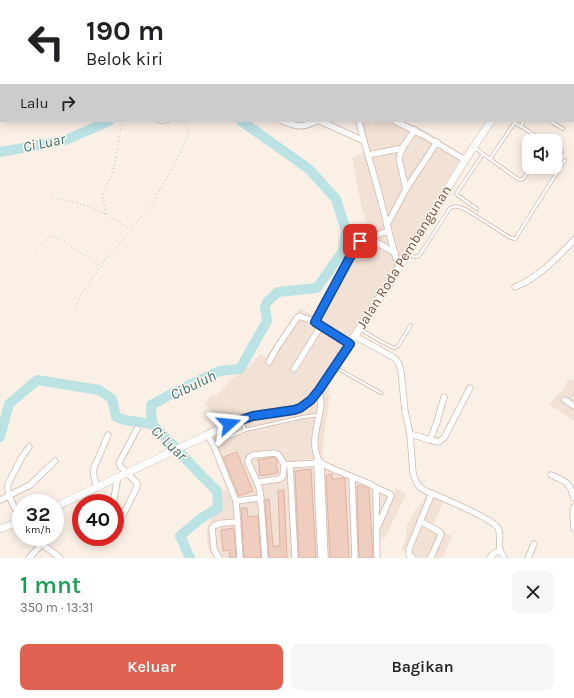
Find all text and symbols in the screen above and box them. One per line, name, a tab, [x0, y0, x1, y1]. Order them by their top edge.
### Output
text: 190 m	[86, 14, 164, 47]
icon: left	[20, 16, 72, 68]
text: Belok kiri	[86, 48, 163, 70]
icon: right	[57, 92, 79, 114]
text: Lalu	[20, 94, 49, 112]
water label: Ci Luar	[21, 130, 68, 156]
map controls	[522, 134, 562, 174]
button: sound	[522, 134, 562, 174]
street label: Jalan Roda Pembangunan	[353, 182, 455, 332]
pin	[343, 224, 377, 258]
icon: arrive	[349, 230, 371, 252]
water label: Cibuluh	[167, 366, 219, 404]
position arrow	[208, 403, 250, 445]
water label: Ci Luar	[147, 422, 191, 465]
speed limit sign: 40	[72, 494, 124, 546]
text: 32	[26, 503, 50, 526]
text: km/h	[25, 524, 51, 536]
text: 1 mnt	[20, 571, 81, 599]
button: close	[512, 571, 554, 613]
text: 350 m · 13:31	[20, 600, 93, 615]
button: Keluar	[20, 644, 283, 690]
button: Bagikan	[291, 644, 554, 690]

